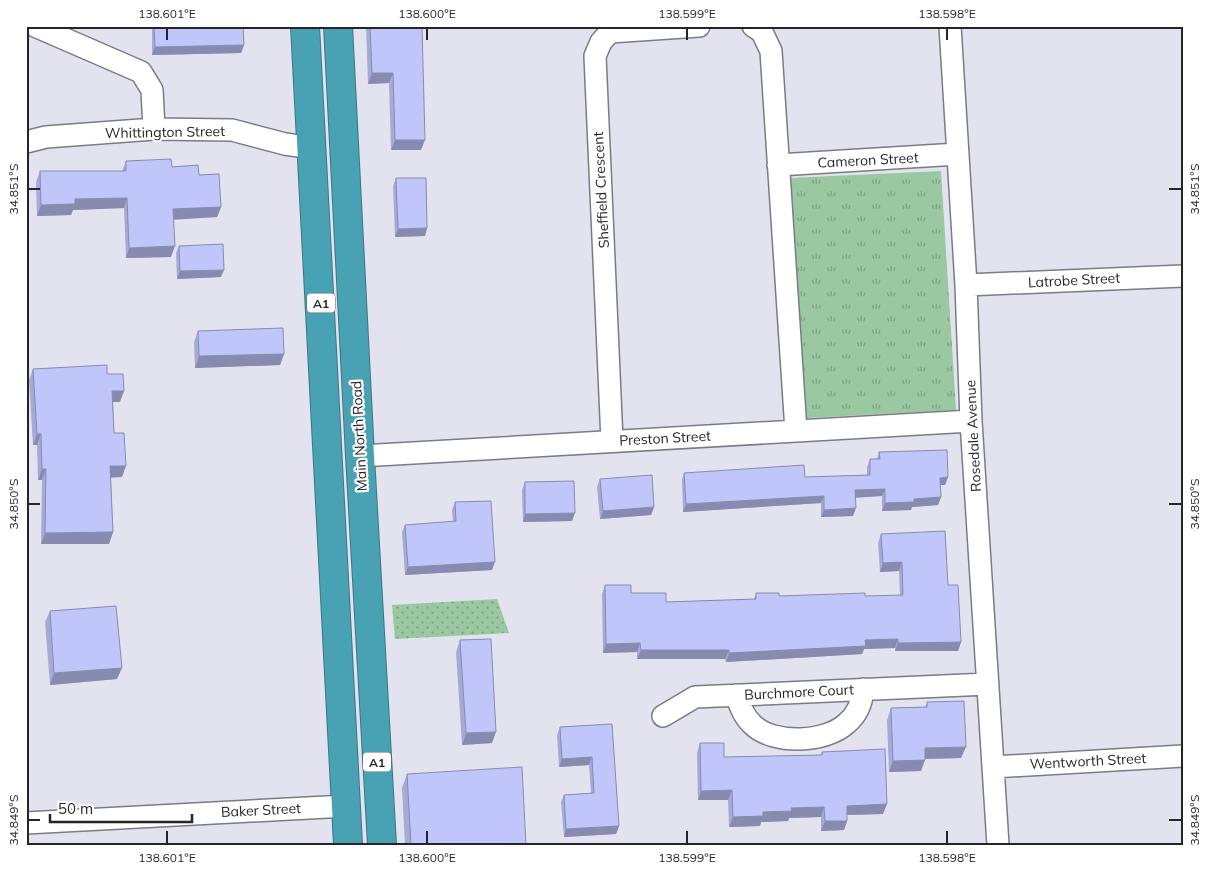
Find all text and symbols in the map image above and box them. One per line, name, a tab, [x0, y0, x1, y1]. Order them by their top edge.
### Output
text: 138.601°E	[138, 6, 196, 21]
text: 138.600°E	[398, 6, 456, 21]
text: 138.599°E	[658, 6, 716, 21]
text: 138.598°E	[918, 6, 976, 21]
street label: Whittington Street	[105, 122, 225, 142]
street label: Sheffield Crescent	[589, 131, 613, 249]
street label: Cameron Street	[817, 148, 919, 172]
text: 34.851°S	[6, 164, 21, 214]
text: 34.851°S	[1187, 164, 1202, 214]
street label: Latrobe Street	[1027, 269, 1121, 291]
road number: A1	[307, 294, 335, 312]
street label: Rosedale Avenue	[961, 379, 985, 493]
street label: Main North Road	[347, 380, 371, 492]
street label: Preston Street	[619, 427, 711, 449]
text: 34.850°S	[6, 479, 21, 529]
text: 34.850°S	[1187, 479, 1202, 529]
street label: Burchmore Court	[744, 680, 854, 704]
street label: Wentworth Street	[1029, 749, 1147, 773]
road number: A1	[363, 752, 391, 772]
scale bar	[50, 791, 192, 823]
text: 34.849°S	[6, 795, 21, 845]
text: 34.849°S	[1187, 795, 1202, 845]
text: 50 m	[58, 799, 93, 818]
street label: Baker Street	[221, 799, 302, 821]
text: 138.601°E	[138, 850, 196, 865]
text: 138.600°E	[398, 850, 456, 865]
text: 138.599°E	[658, 850, 716, 865]
text: 138.598°E	[918, 850, 976, 865]

